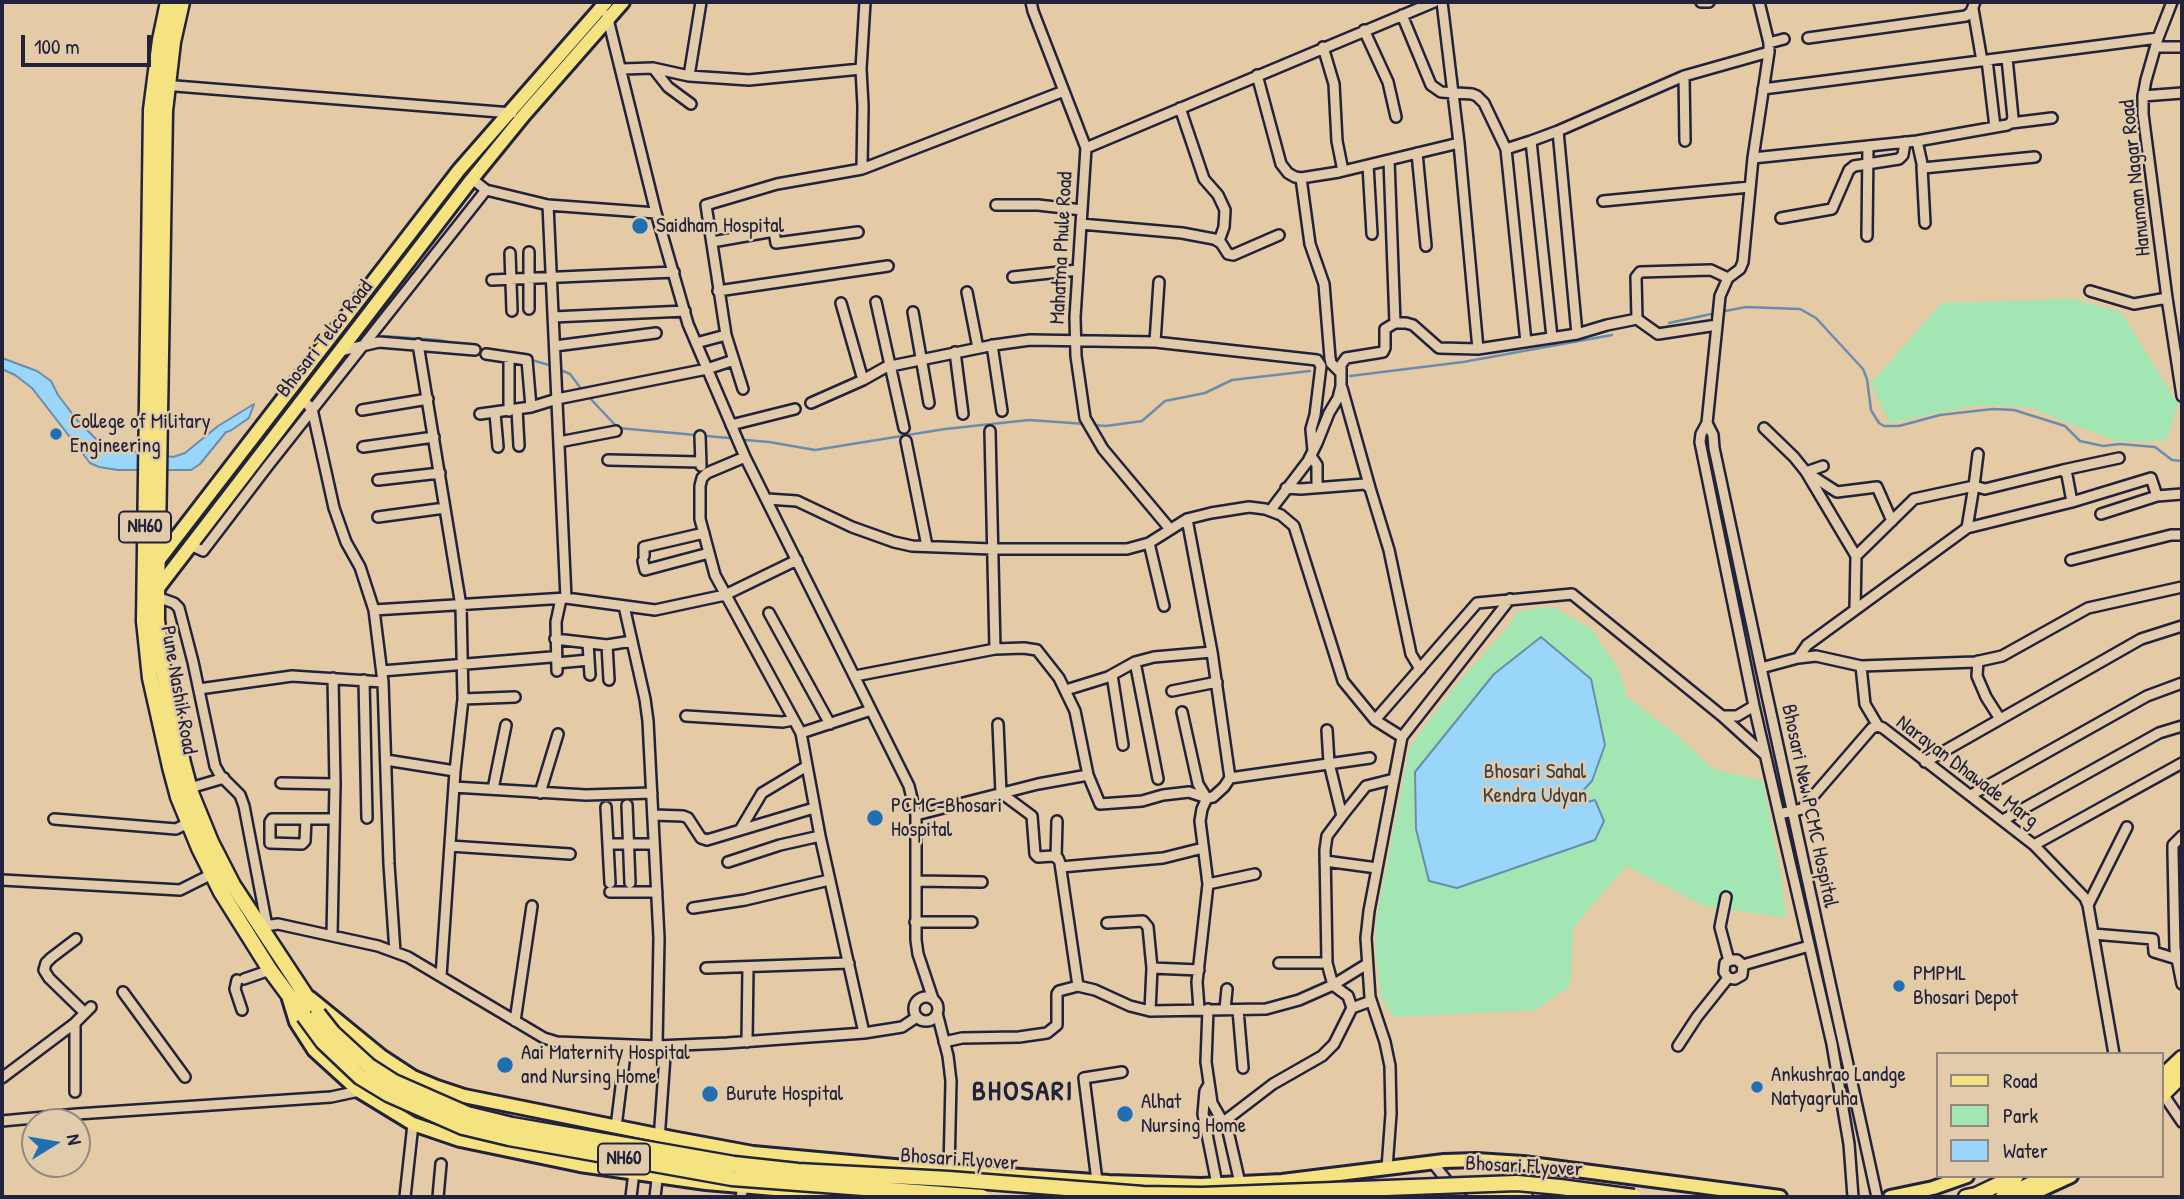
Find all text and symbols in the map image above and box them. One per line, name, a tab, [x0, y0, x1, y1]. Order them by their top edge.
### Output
scale bar	[24, 21, 154, 65]
text: 100 m	[34, 32, 80, 61]
street label: Hanuman Nagar Road	[2115, 99, 2157, 257]
street label: Mahatma Phule Road	[1045, 171, 1079, 325]
place label: Saidham Hospital	[656, 213, 784, 239]
marker: Saidham Hospital	[630, 216, 650, 236]
street label: Bhosari Telco Road	[272, 275, 378, 403]
place label: College of Military Engineering	[70, 409, 211, 459]
marker: College of Military Engineering	[48, 426, 64, 442]
road number: NH60	[119, 512, 171, 542]
street label: Pune Nashik Road	[154, 624, 202, 756]
street label: Bhosari New PCMC Hospital	[1775, 702, 1843, 910]
street label: Narayan Dhawade Marg	[1891, 710, 2043, 834]
park label: Bhosari Sahal Kendra Udyan	[1483, 759, 1587, 809]
place label: PCMC-Bhosari Hospital	[891, 793, 1002, 843]
marker: PCMC-Bhosari Hospital	[865, 808, 885, 828]
place label: PMPML Bhosari Depot	[1913, 961, 2018, 1011]
marker: PMPML Bhosari Depot	[1891, 978, 1907, 994]
place label: Aai Maternity Hospital and Nursing Home	[521, 1040, 690, 1090]
legend	[1936, 1052, 2163, 1178]
marker: Aai Maternity Hospital and Nursing Home	[495, 1055, 515, 1075]
place label: Ankushrao Landge Natyagruha	[1771, 1062, 1906, 1112]
text: Road	[2003, 1066, 2037, 1095]
district label: BHOSARI	[973, 1076, 1073, 1110]
marker: Ankushrao Landge Natyagruha	[1749, 1079, 1765, 1095]
place label: Burute Hospital	[726, 1081, 843, 1107]
marker: Burute Hospital	[700, 1084, 720, 1104]
place label: Alhat Nursing Home	[1141, 1089, 1246, 1139]
text: Park	[2003, 1101, 2038, 1130]
marker: Alhat Nursing Home	[1115, 1104, 1135, 1124]
north arrow	[21, 1108, 91, 1178]
text: N	[61, 1132, 88, 1147]
text: Water	[2003, 1136, 2048, 1165]
street label: Bhosari Flyover	[900, 1143, 1018, 1177]
road number: NH60	[598, 1144, 650, 1175]
street label: Bhosari Flyover	[1465, 1151, 1583, 1183]

